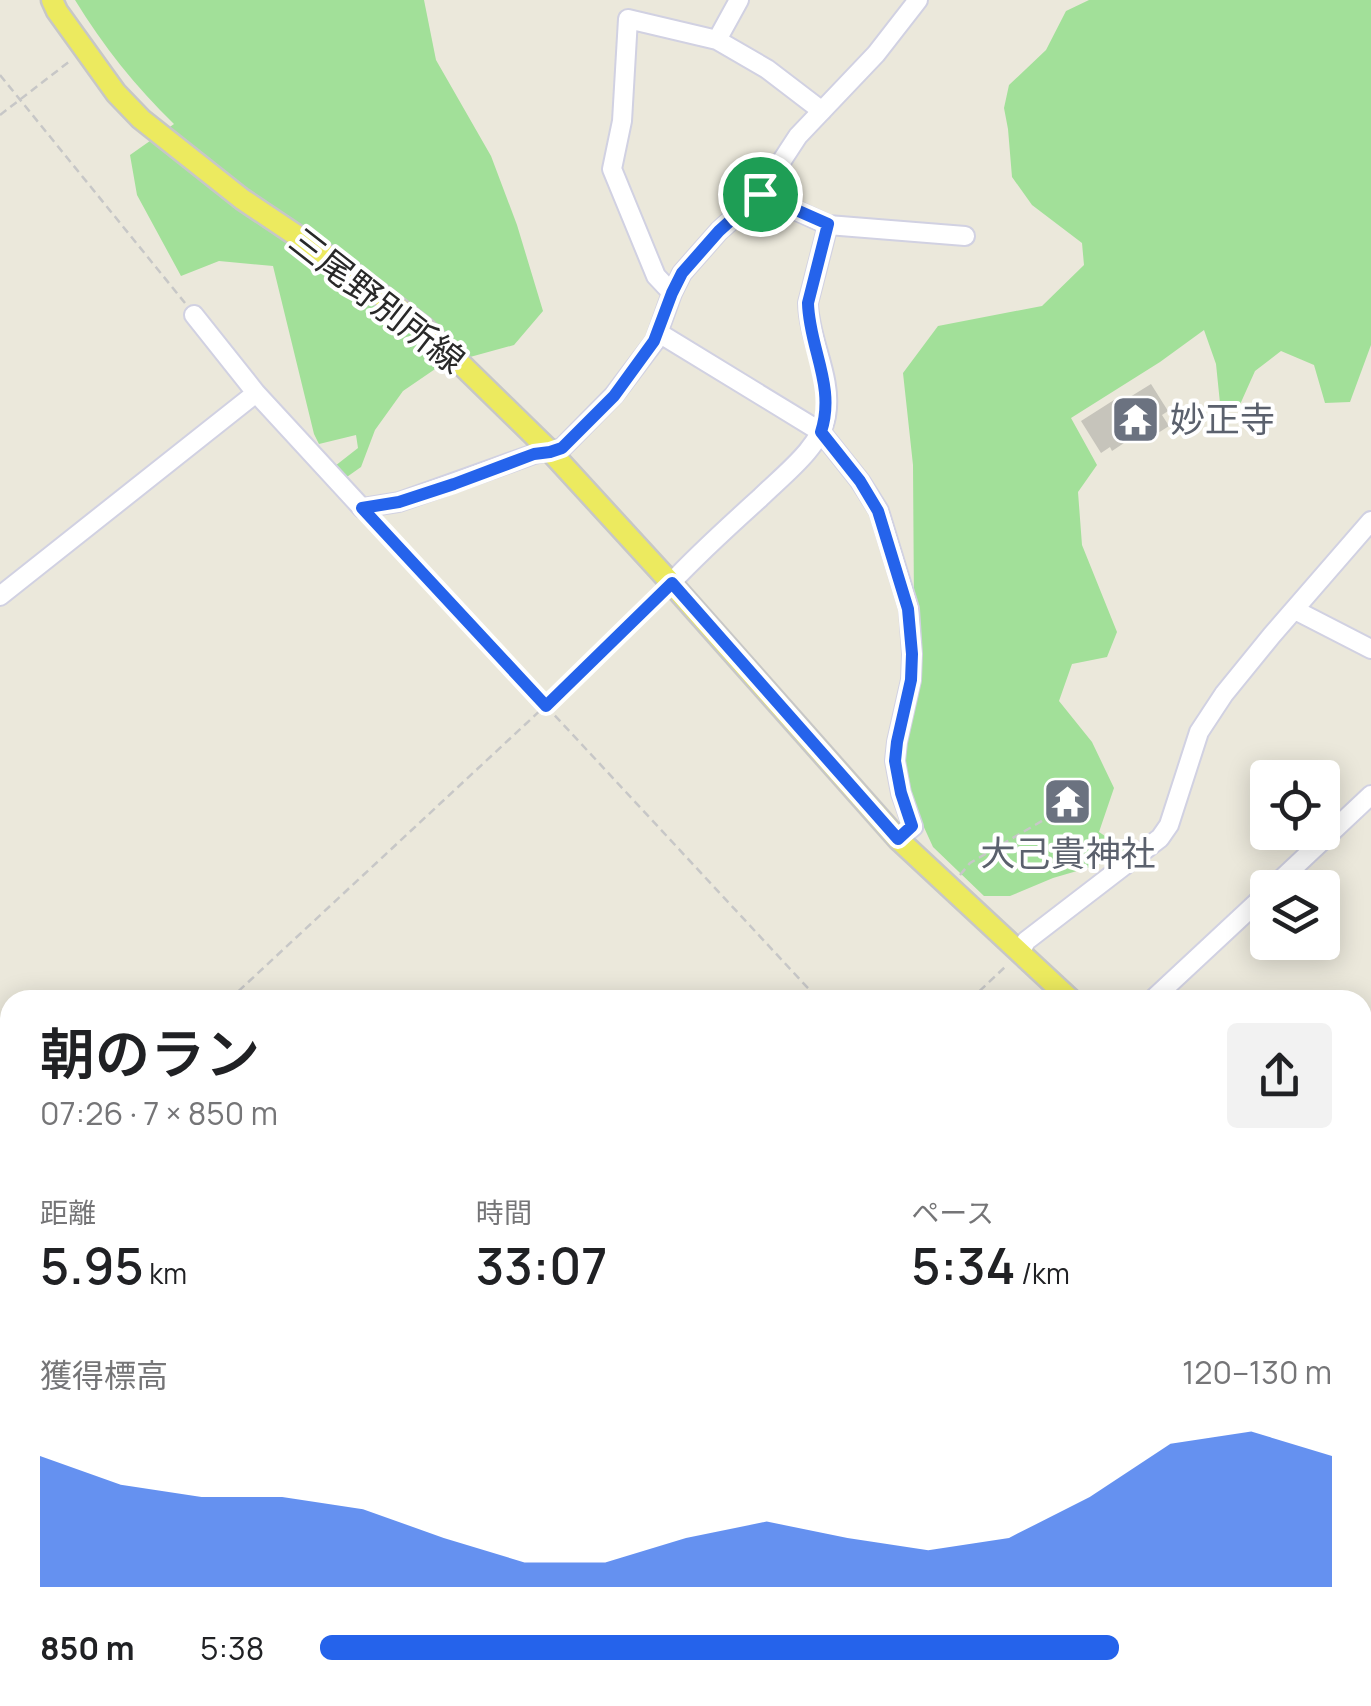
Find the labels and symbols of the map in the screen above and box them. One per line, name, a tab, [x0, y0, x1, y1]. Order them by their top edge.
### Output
pin	[718, 152, 803, 237]
street label: 三尾野別所線	[280, 217, 475, 384]
temple icon: 妙正寺	[1109, 394, 1161, 446]
place label: 妙正寺	[1170, 395, 1275, 443]
temple icon: 大己貴神社	[1042, 776, 1094, 828]
place label: 大己貴神社	[980, 829, 1156, 877]

